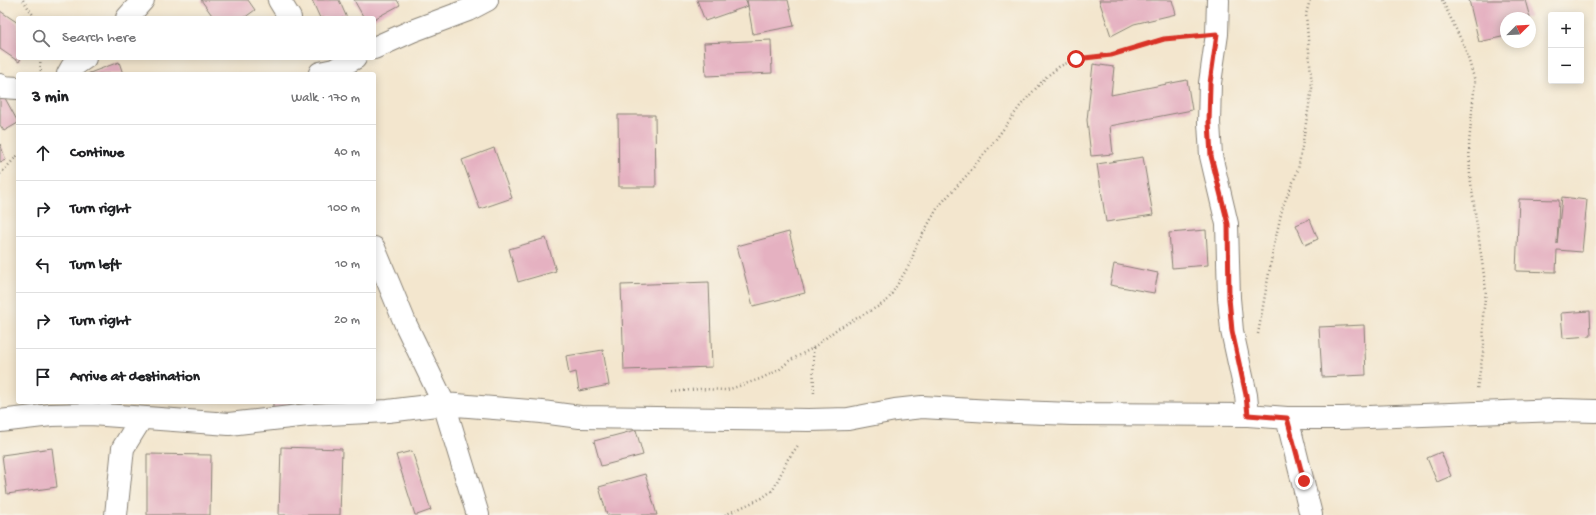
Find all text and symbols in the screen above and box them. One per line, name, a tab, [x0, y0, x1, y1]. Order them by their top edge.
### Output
north arrow	[1500, 12, 1536, 48]
map controls	[1548, 12, 1584, 84]
button: +	[1548, 12, 1584, 48]
search box	[16, 16, 376, 60]
icon: search	[30, 27, 52, 49]
text: Search here	[62, 29, 136, 47]
button: −	[1548, 48, 1584, 84]
route start	[1067, 50, 1085, 68]
text: 3 min	[32, 88, 69, 108]
text: Walk · 170 m	[291, 91, 360, 106]
icon: ahead	[32, 142, 54, 164]
text: Continue	[70, 144, 124, 162]
text: 40 m	[334, 145, 360, 160]
icon: right	[32, 198, 54, 220]
text: Turn right	[70, 200, 130, 218]
text: 100 m	[328, 201, 360, 216]
icon: left	[32, 254, 54, 276]
text: Turn left	[70, 256, 121, 274]
text: 10 m	[335, 257, 360, 272]
icon: right	[32, 310, 54, 332]
text: Turn right	[70, 312, 130, 330]
text: 20 m	[334, 313, 360, 328]
icon: arrive	[32, 366, 54, 388]
text: Arrive at destination	[70, 368, 200, 386]
route end	[1295, 472, 1313, 490]

